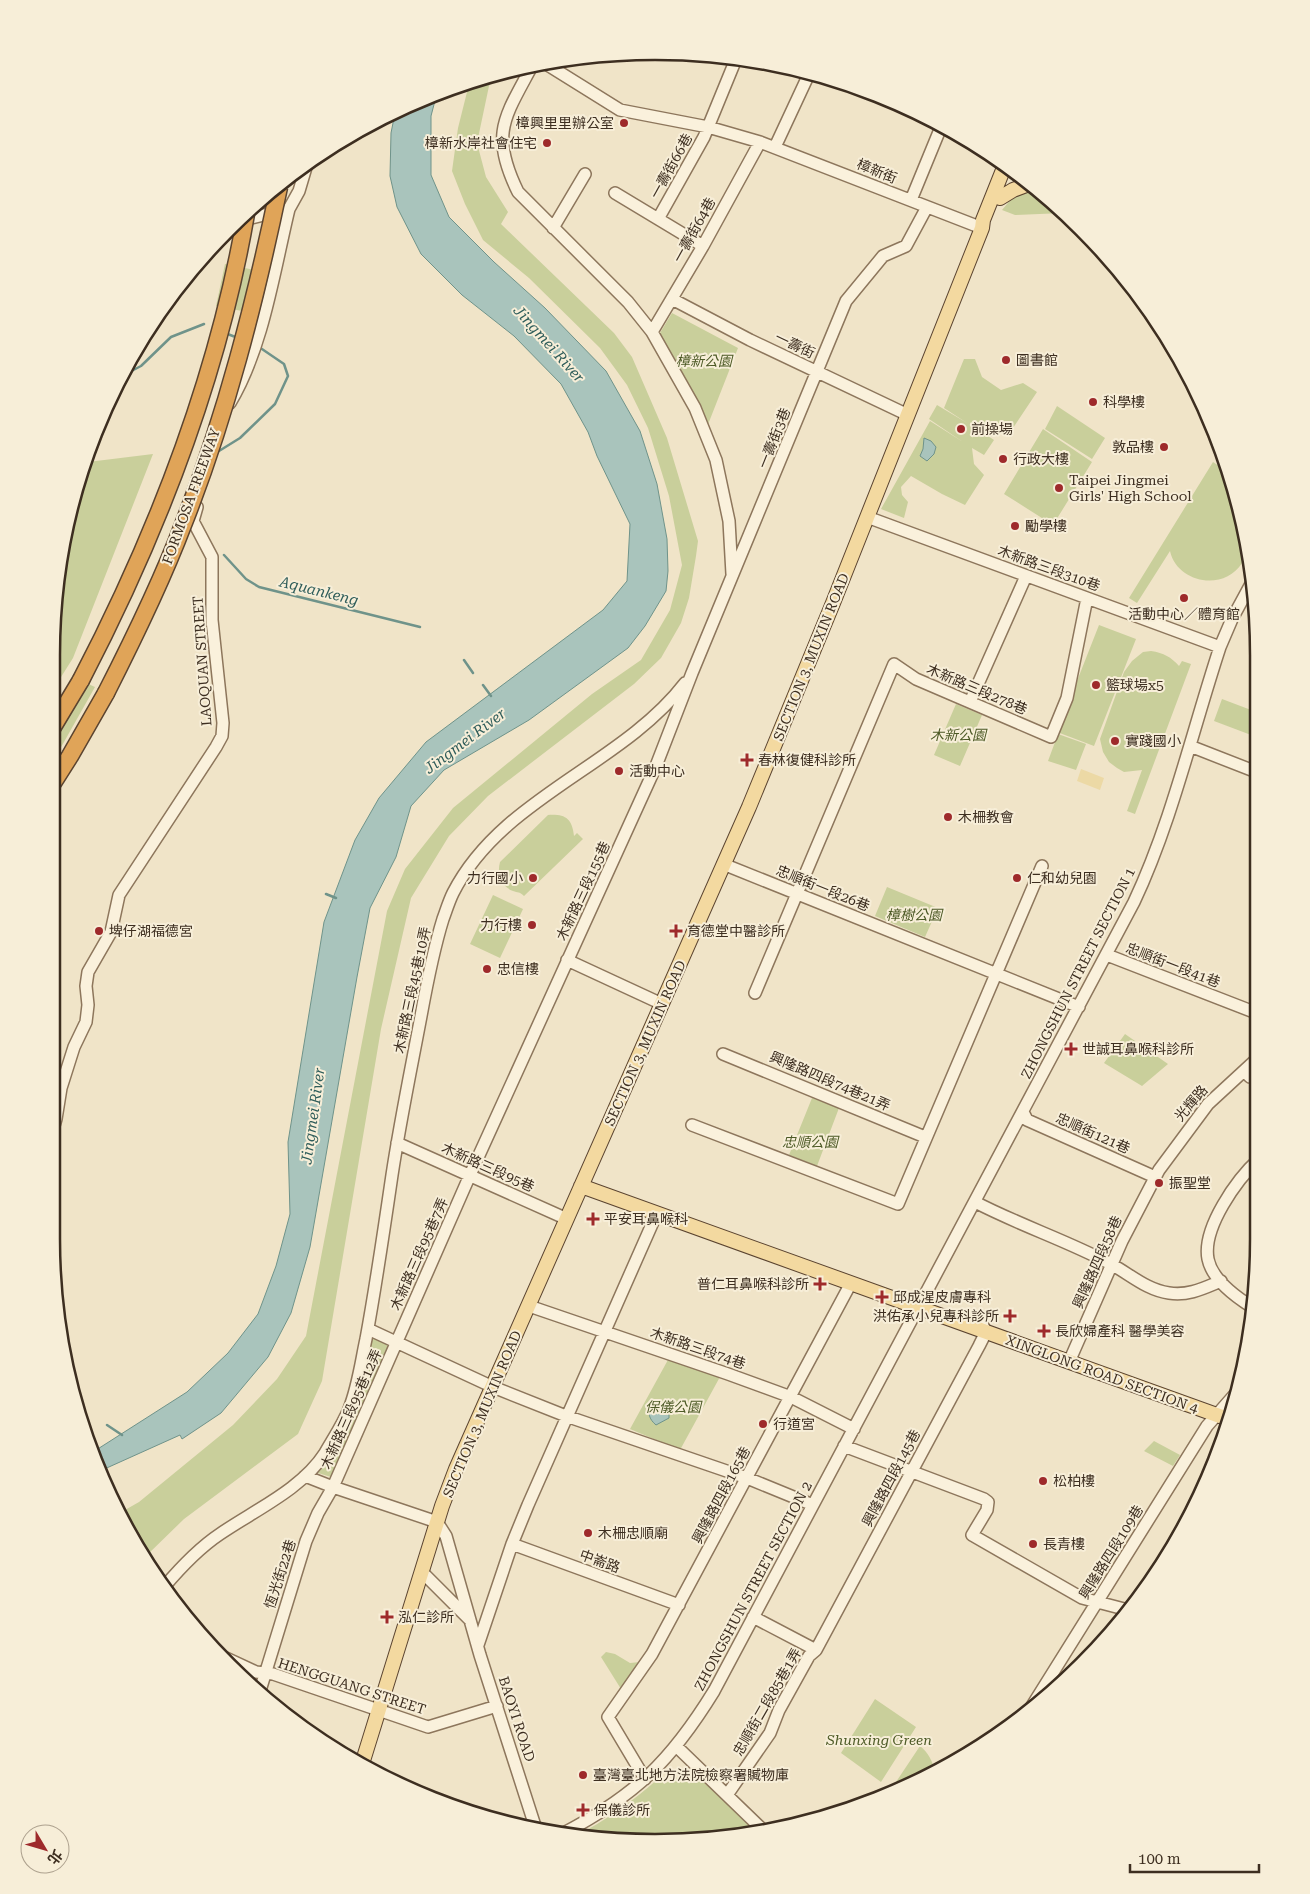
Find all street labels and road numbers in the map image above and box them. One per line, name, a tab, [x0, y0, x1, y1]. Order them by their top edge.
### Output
street label: 一壽街66巷	[647, 131, 695, 201]
street label: 樟新街	[855, 156, 899, 186]
street label: 一壽街64巷	[670, 195, 718, 265]
street label: 一壽街	[773, 329, 817, 361]
street label: 一壽街3巷	[755, 405, 793, 471]
street label: FORMOSA FREEWAY	[159, 425, 223, 566]
street label: 木新路三段310巷	[996, 542, 1102, 594]
street label: SECTION 3, MUXIN ROAD	[770, 571, 852, 743]
street label: LAOQUAN STREET	[189, 595, 215, 727]
street label: 木新路三段278巷	[924, 661, 1030, 717]
street label: 木新路三段155巷	[553, 839, 613, 943]
street label: 忠順街一段26巷	[774, 862, 872, 914]
street label: ZHONGSHUN STREET SECTION 1	[1018, 865, 1138, 1081]
street label: 木新路三段45巷10弄	[391, 925, 433, 1055]
street label: 忠順街一段41巷	[1124, 940, 1222, 990]
street label: SECTION 3, MUXIN ROAD	[601, 958, 689, 1128]
street label: 興隆路四段74巷21弄	[767, 1048, 893, 1114]
street label: 光輝路	[1171, 1082, 1211, 1124]
street label: 忠順街121巷	[1053, 1110, 1133, 1156]
street label: 木新路三段95巷	[439, 1139, 537, 1195]
street label: 木新路三段95巷7弄	[387, 1195, 451, 1313]
street label: 興隆路四段58巷	[1069, 1213, 1125, 1311]
street label: 木新路三段74巷	[648, 1324, 748, 1372]
street label: SECTION 3, MUXIN ROAD	[440, 1328, 524, 1500]
street label: XINGLONG ROAD SECTION 4	[1004, 1332, 1201, 1416]
street label: 木新路三段95巷12弄	[317, 1347, 385, 1471]
street label: 興隆路四段145巷	[859, 1427, 923, 1529]
street label: 興隆路四段165巷	[689, 1444, 753, 1546]
street label: ZHONGSHUN STREET SECTION 2	[691, 1479, 815, 1693]
street label: 興隆路四段109巷	[1076, 1502, 1146, 1602]
street label: 恆光街22巷	[261, 1537, 299, 1611]
street label: 中崙路	[578, 1546, 622, 1576]
street label: 忠順街二段85巷1弄	[730, 1645, 804, 1759]
street label: HENGGUANG STREET	[276, 1655, 428, 1717]
street label: BAOYI ROAD	[496, 1674, 538, 1764]

